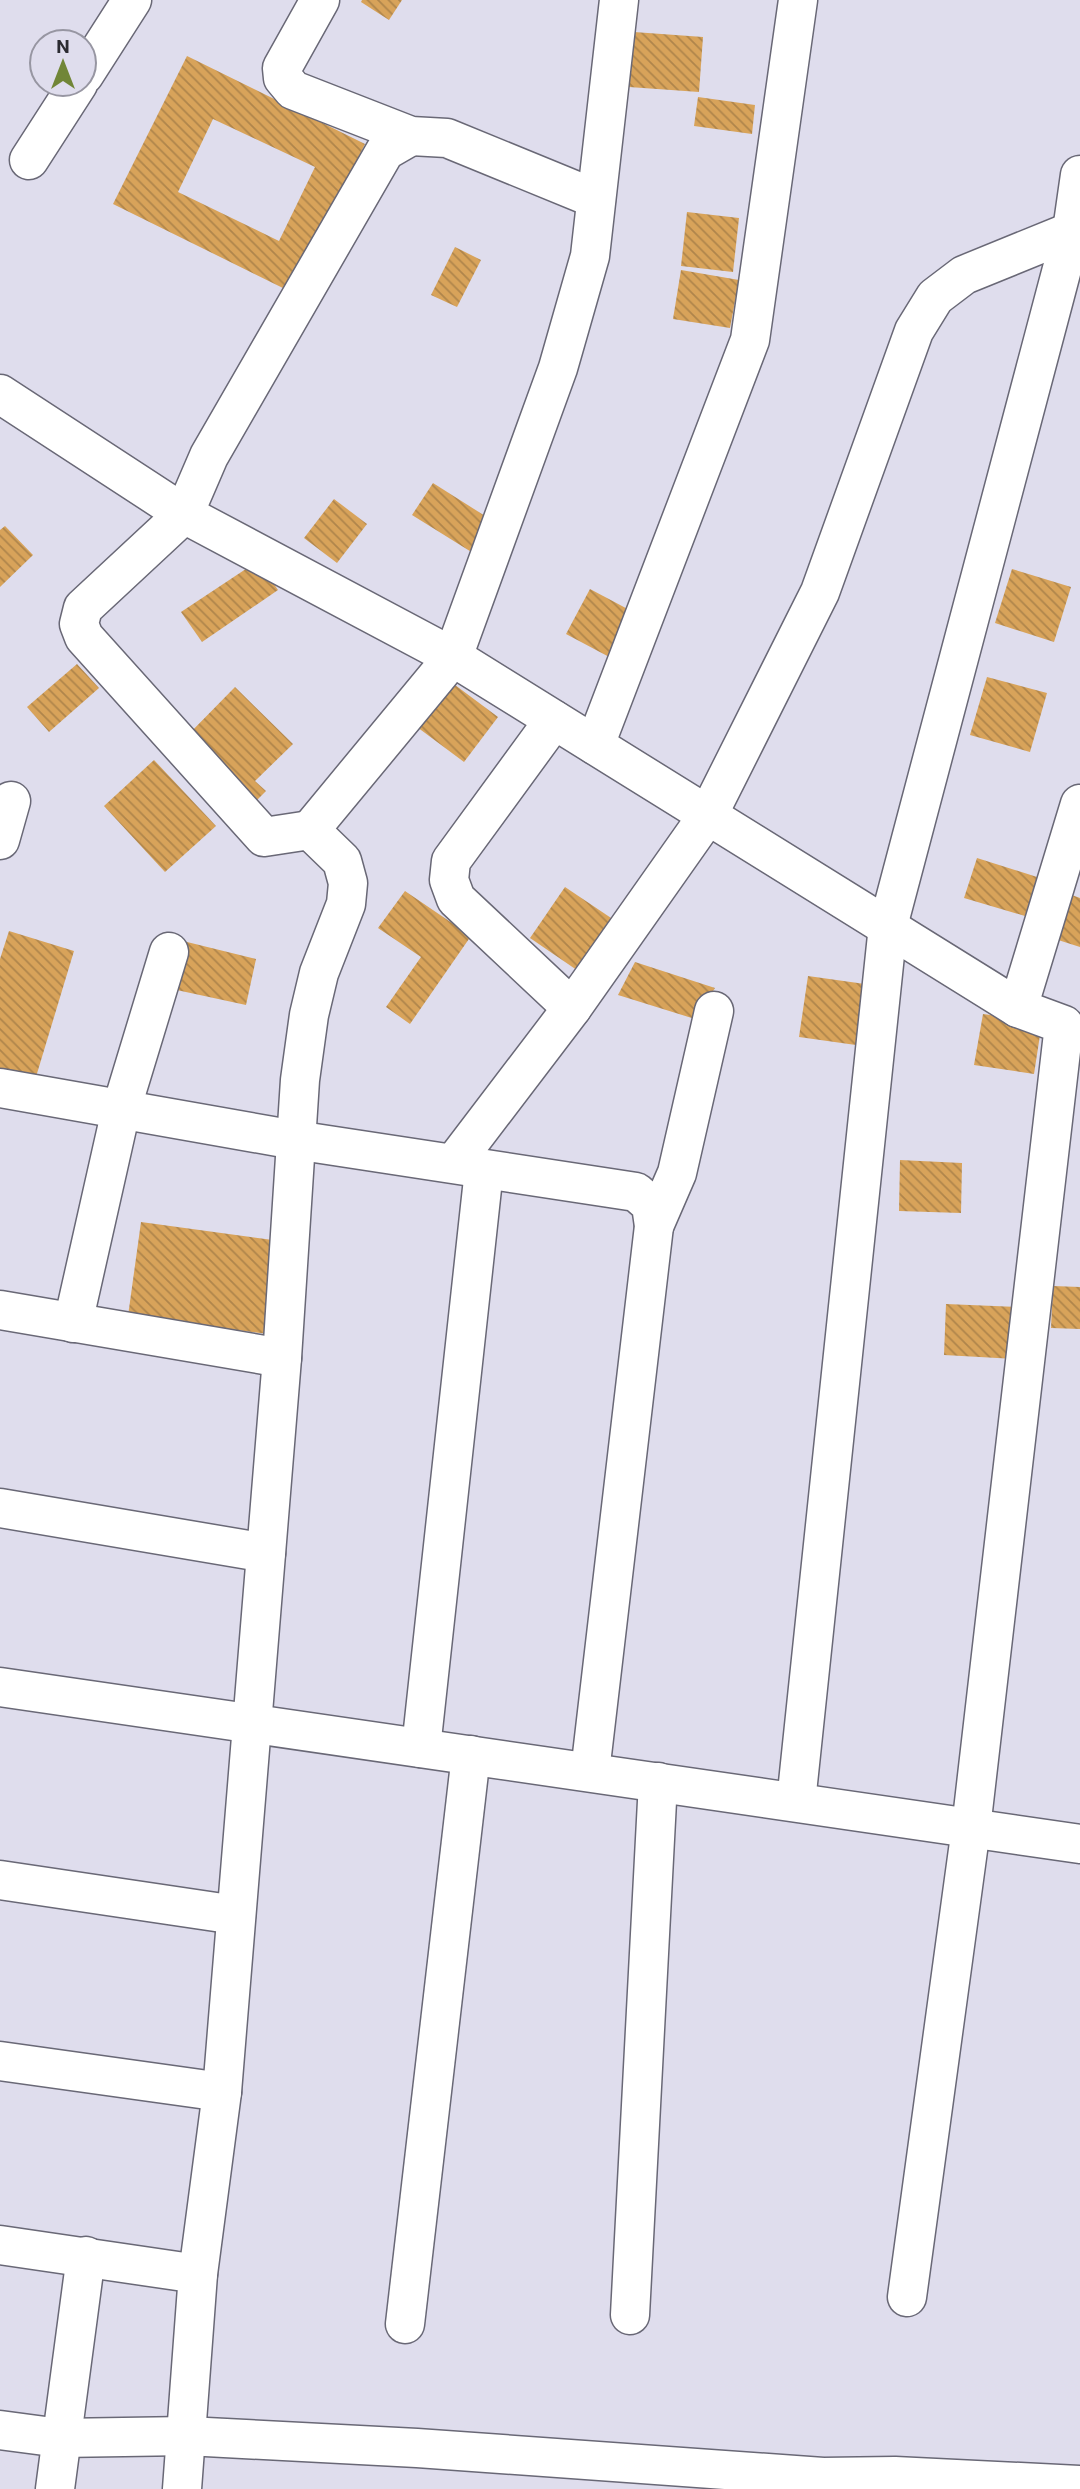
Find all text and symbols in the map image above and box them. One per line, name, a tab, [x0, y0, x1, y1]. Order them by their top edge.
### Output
north arrow	[28, 28, 98, 98]
text: N	[56, 35, 70, 58]

